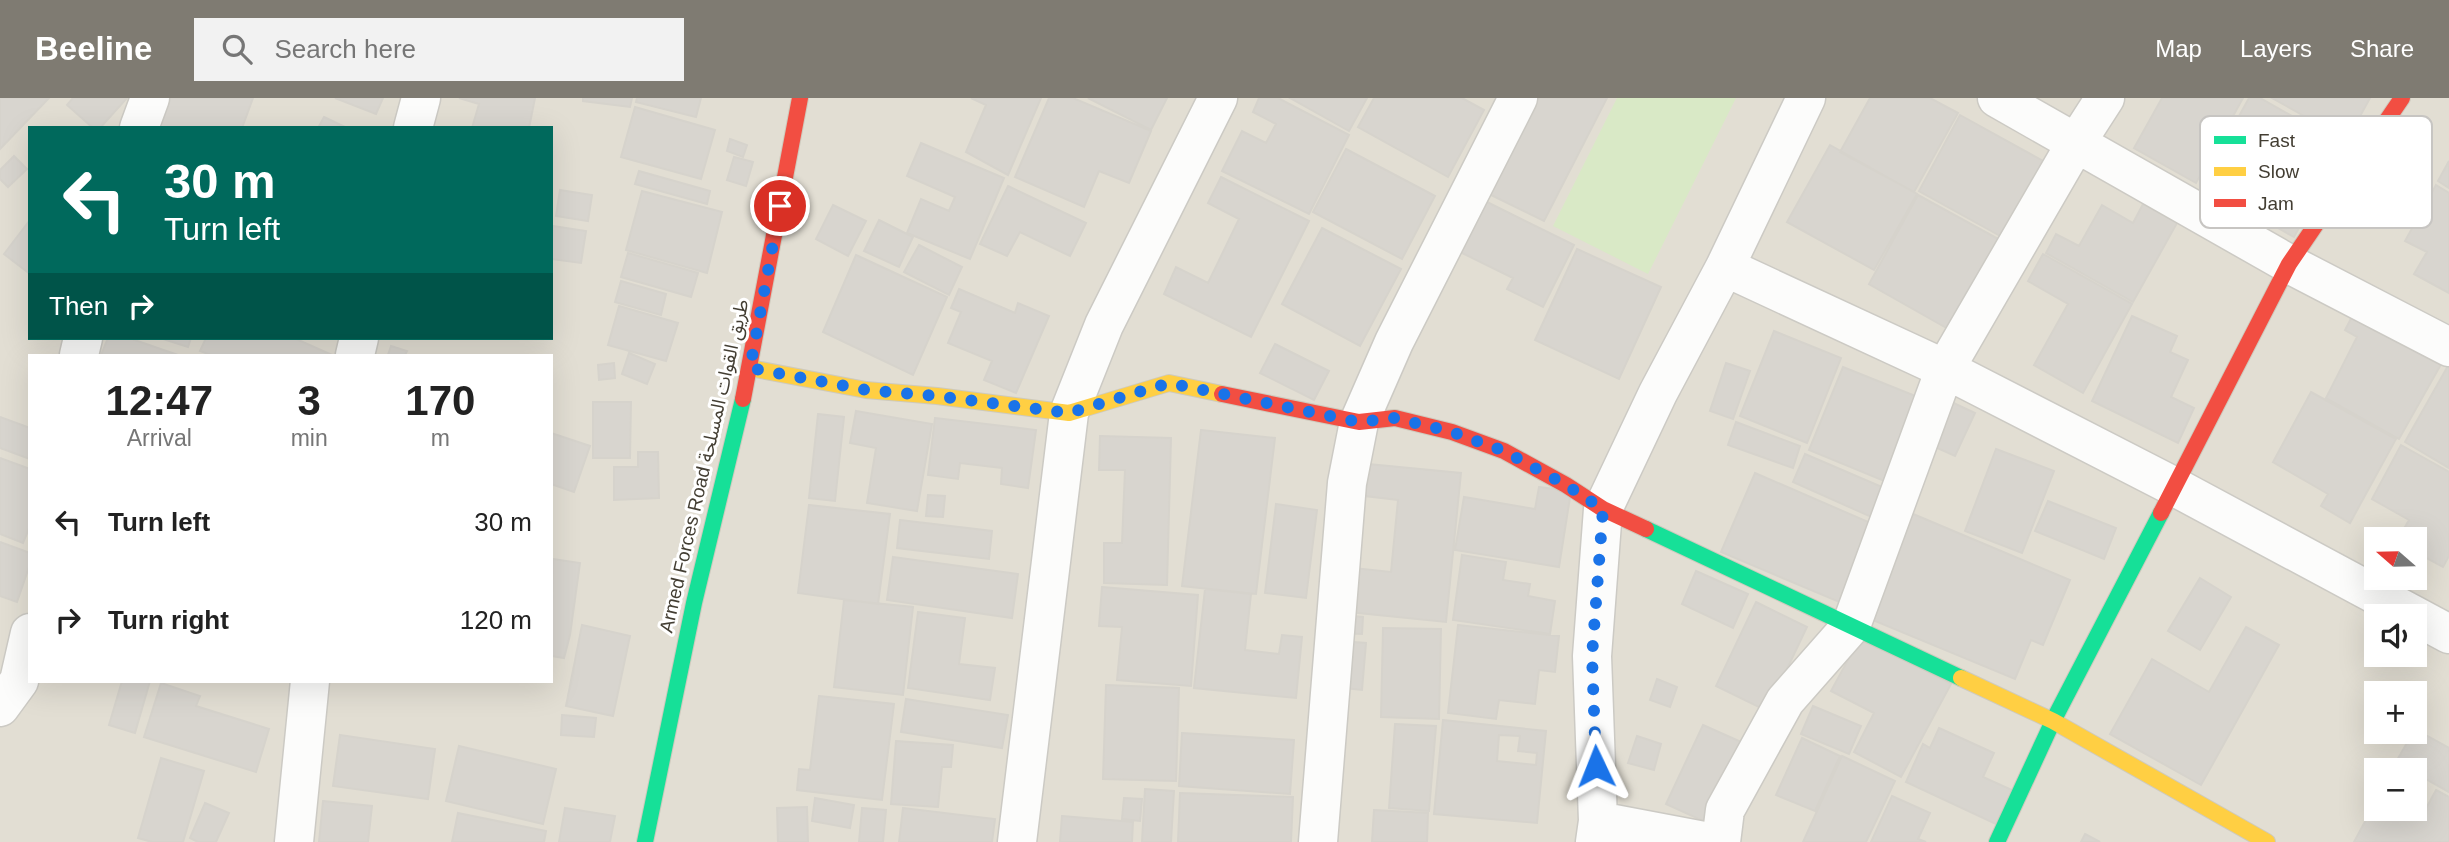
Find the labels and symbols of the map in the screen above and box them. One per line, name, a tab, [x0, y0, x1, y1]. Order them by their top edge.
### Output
legend	[2200, 116, 2432, 228]
text: Fast	[2258, 130, 2296, 151]
text: Slow	[2258, 161, 2299, 182]
pin	[750, 176, 810, 236]
text: Jam	[2258, 193, 2294, 214]
street label: Armed Forces Road طريق القوات المسلحة	[655, 297, 754, 635]
north arrow	[2364, 527, 2427, 590]
position arrow	[1559, 729, 1633, 803]

